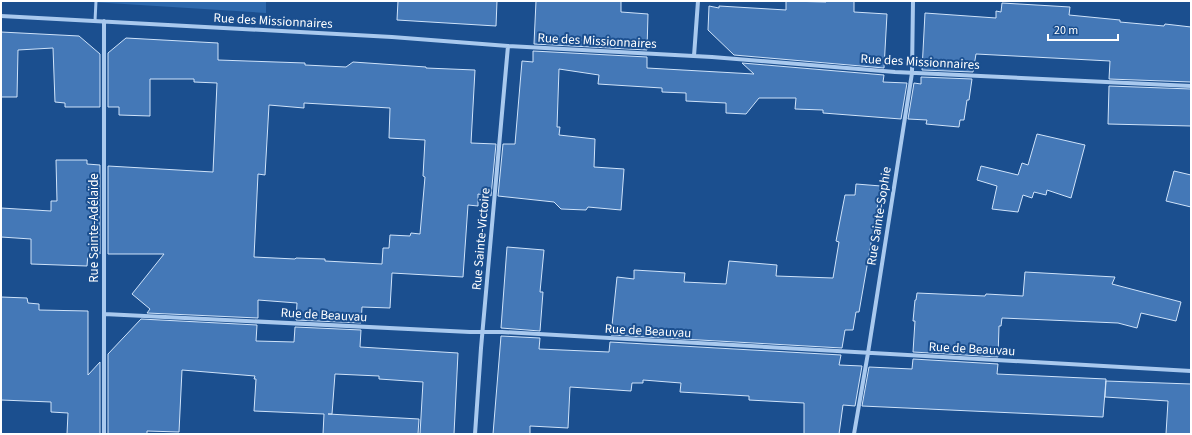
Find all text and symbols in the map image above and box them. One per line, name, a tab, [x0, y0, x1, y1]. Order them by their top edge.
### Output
street label: Rue des Missionnaires	[213, 9, 334, 33]
scale bar	[1048, 16, 1118, 42]
text: 20 m	[1054, 22, 1078, 39]
street label: Rue des Missionnaires	[537, 29, 658, 53]
street label: Rue des Missionnaires	[860, 50, 981, 74]
street label: Rue Sainte-Sophie	[862, 165, 896, 267]
street label: Rue Sainte-Adélaïde	[85, 173, 103, 283]
street label: Rue Sainte-Victoire	[468, 187, 494, 291]
street label: Rue de Beauvau	[280, 304, 368, 326]
street label: Rue de Beauvau	[604, 320, 692, 342]
street label: Rue de Beauvau	[928, 338, 1016, 360]

